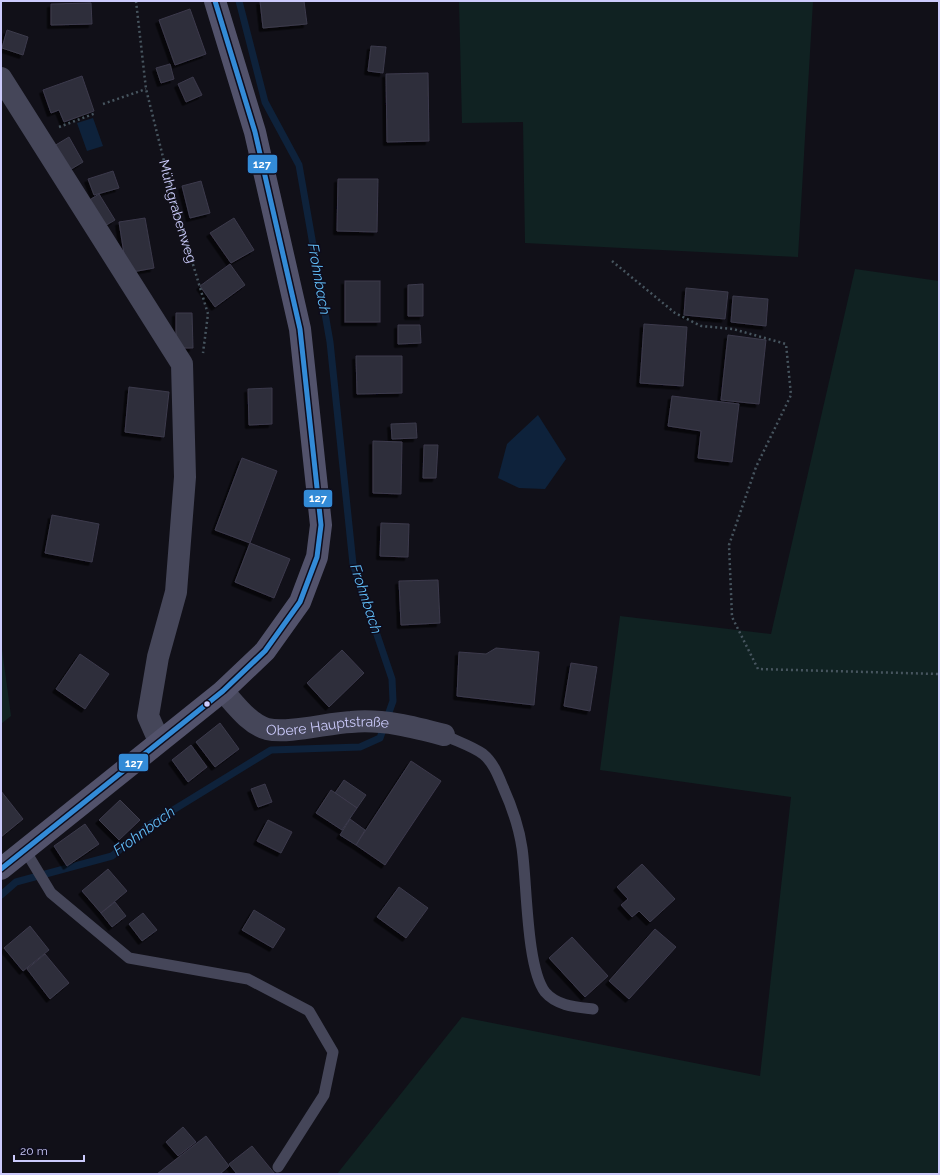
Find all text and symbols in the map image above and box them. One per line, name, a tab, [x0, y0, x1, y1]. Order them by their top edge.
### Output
line badge: 127	[247, 154, 278, 174]
street label: Mühlgrabenweg	[156, 158, 200, 265]
text: 127	[253, 158, 272, 171]
water label: Frohnbach	[304, 242, 334, 316]
line badge: 127	[303, 489, 333, 508]
text: 127	[309, 492, 328, 505]
water label: Frohnbach	[346, 562, 386, 636]
unlabelled marker	[202, 699, 212, 709]
street label: Obere Hauptstraße	[265, 713, 390, 738]
line badge: 127	[118, 753, 149, 772]
text: 127	[125, 757, 144, 770]
water label: Frohnbach	[109, 802, 179, 860]
scale bar	[14, 1137, 84, 1163]
text: 20 m	[20, 1144, 48, 1158]

